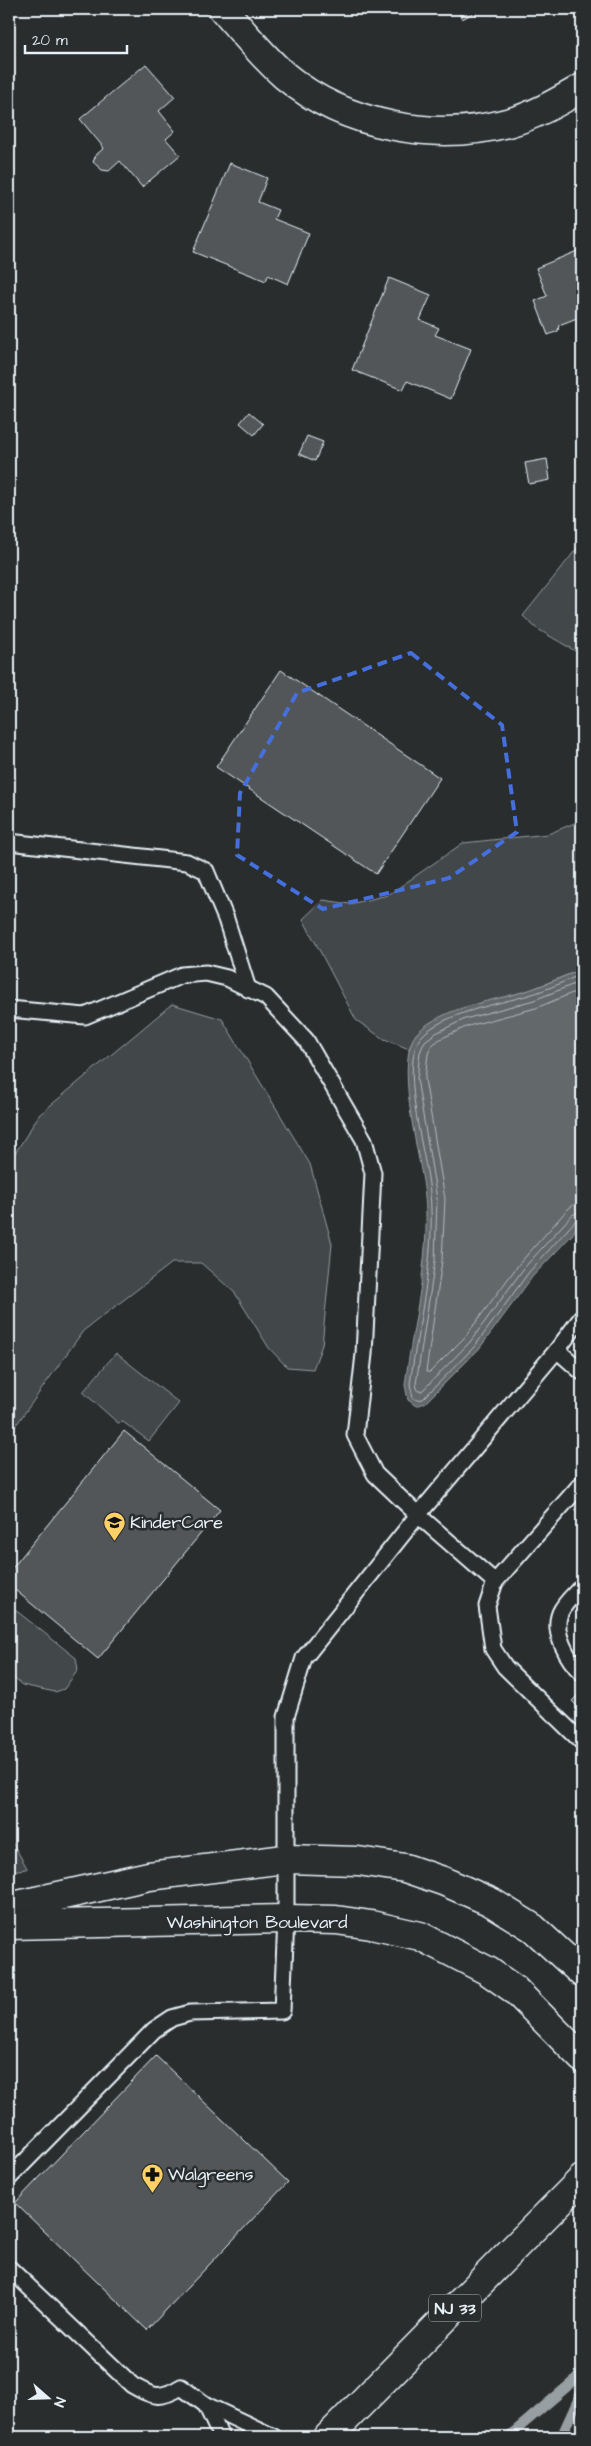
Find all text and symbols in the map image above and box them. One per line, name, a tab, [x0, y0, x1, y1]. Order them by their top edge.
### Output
scale bar	[25, 22, 128, 54]
text: 20 m	[32, 30, 68, 51]
school or university icon: KinderCare	[102, 1510, 126, 1541]
place label: KinderCare	[130, 1510, 223, 1535]
street label: Washington Boulevard	[167, 1910, 347, 1936]
pharmacy icon: Walgreens	[140, 2162, 164, 2193]
place label: Walgreens	[168, 2162, 254, 2188]
road number: NJ 33	[429, 2294, 481, 2322]
north arrow	[22, 2374, 72, 2424]
text: N	[48, 2395, 70, 2410]

